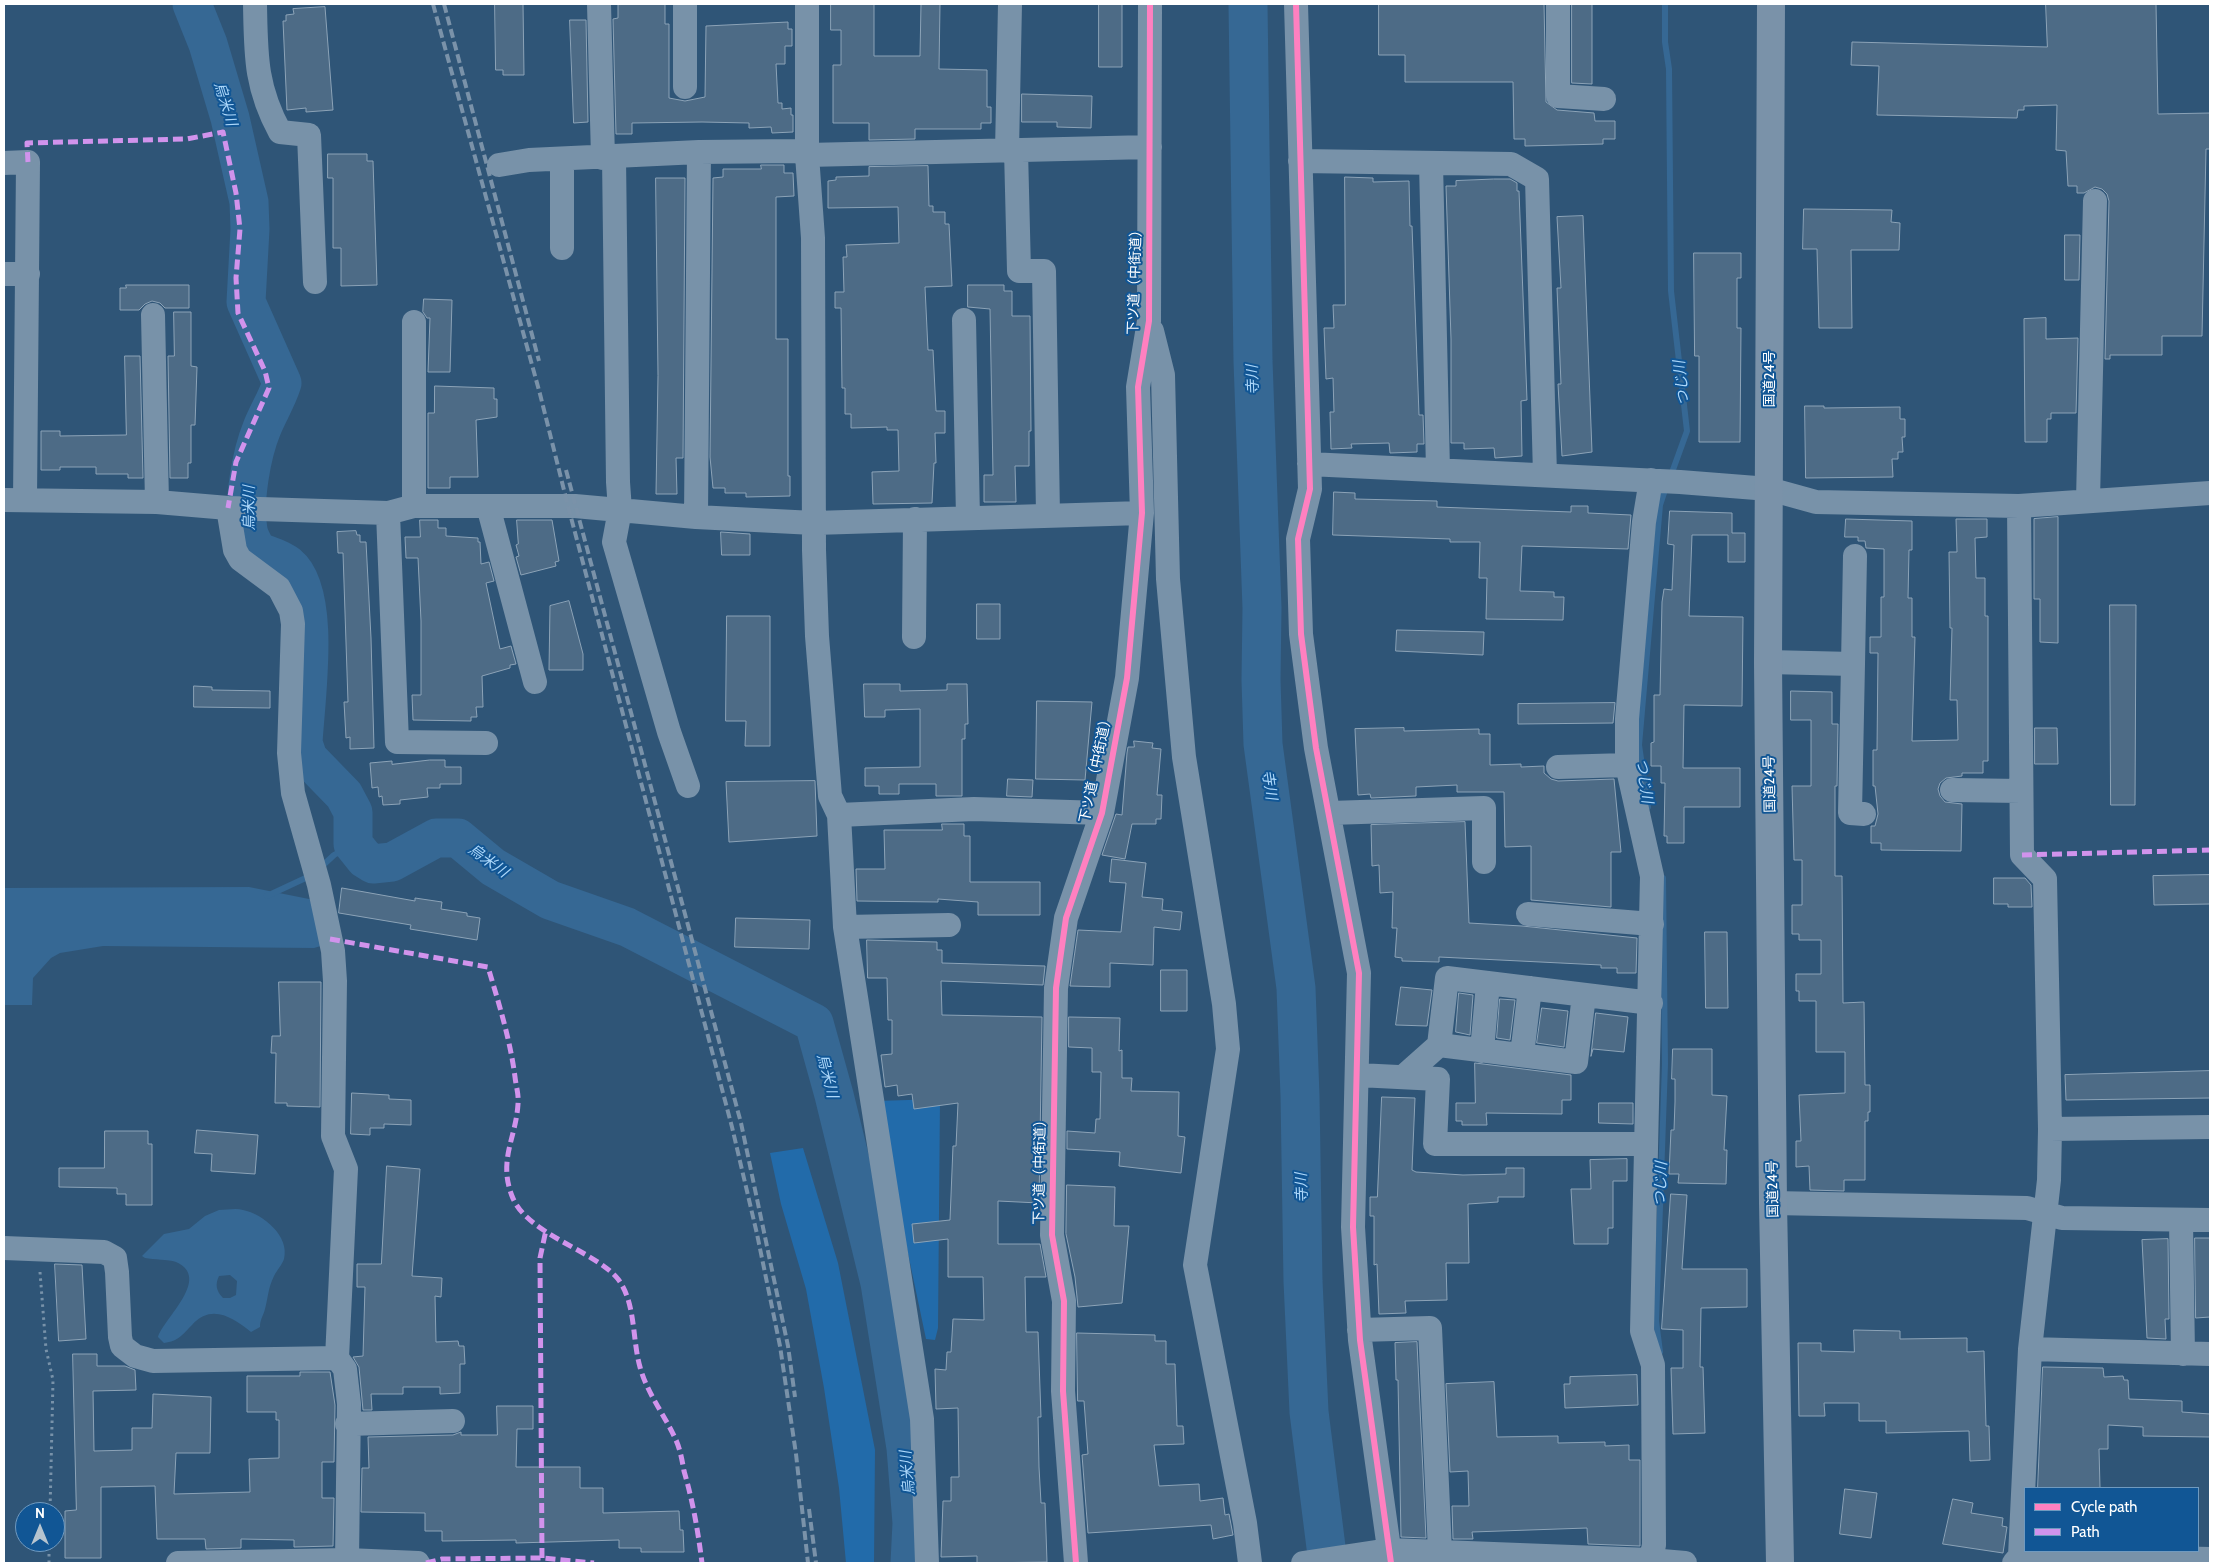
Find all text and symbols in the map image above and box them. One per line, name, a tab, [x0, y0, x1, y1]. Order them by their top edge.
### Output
water label: 烏米川	[210, 80, 240, 128]
street label: 下ツ道（中街道）	[1125, 223, 1145, 335]
street label: 国道24号	[1762, 350, 1778, 408]
water label: つじ川	[1671, 360, 1693, 406]
water label: 寺川	[1243, 365, 1263, 395]
water label: 烏米川	[241, 486, 259, 530]
street label: 下ツ道（中街道）	[1076, 711, 1116, 825]
street label: 国道24号	[1761, 755, 1779, 813]
water label: つじ川	[1632, 757, 1656, 805]
water label: 寺川	[1258, 769, 1280, 801]
water label: 烏米川	[465, 840, 511, 882]
water label: 烏米川	[813, 1052, 841, 1100]
street label: 下ツ道（中街道）	[1031, 1113, 1049, 1225]
street label: 国道24号	[1764, 1160, 1782, 1218]
water label: つじ川	[1651, 1161, 1671, 1207]
water label: 寺川	[1292, 1173, 1312, 1203]
water label: 烏米川	[897, 1450, 919, 1496]
legend	[2024, 1487, 2199, 1552]
text: Cycle path	[2071, 1498, 2137, 1516]
north arrow	[15, 1502, 65, 1552]
text: N	[35, 1504, 45, 1522]
text: Path	[2071, 1523, 2100, 1541]

